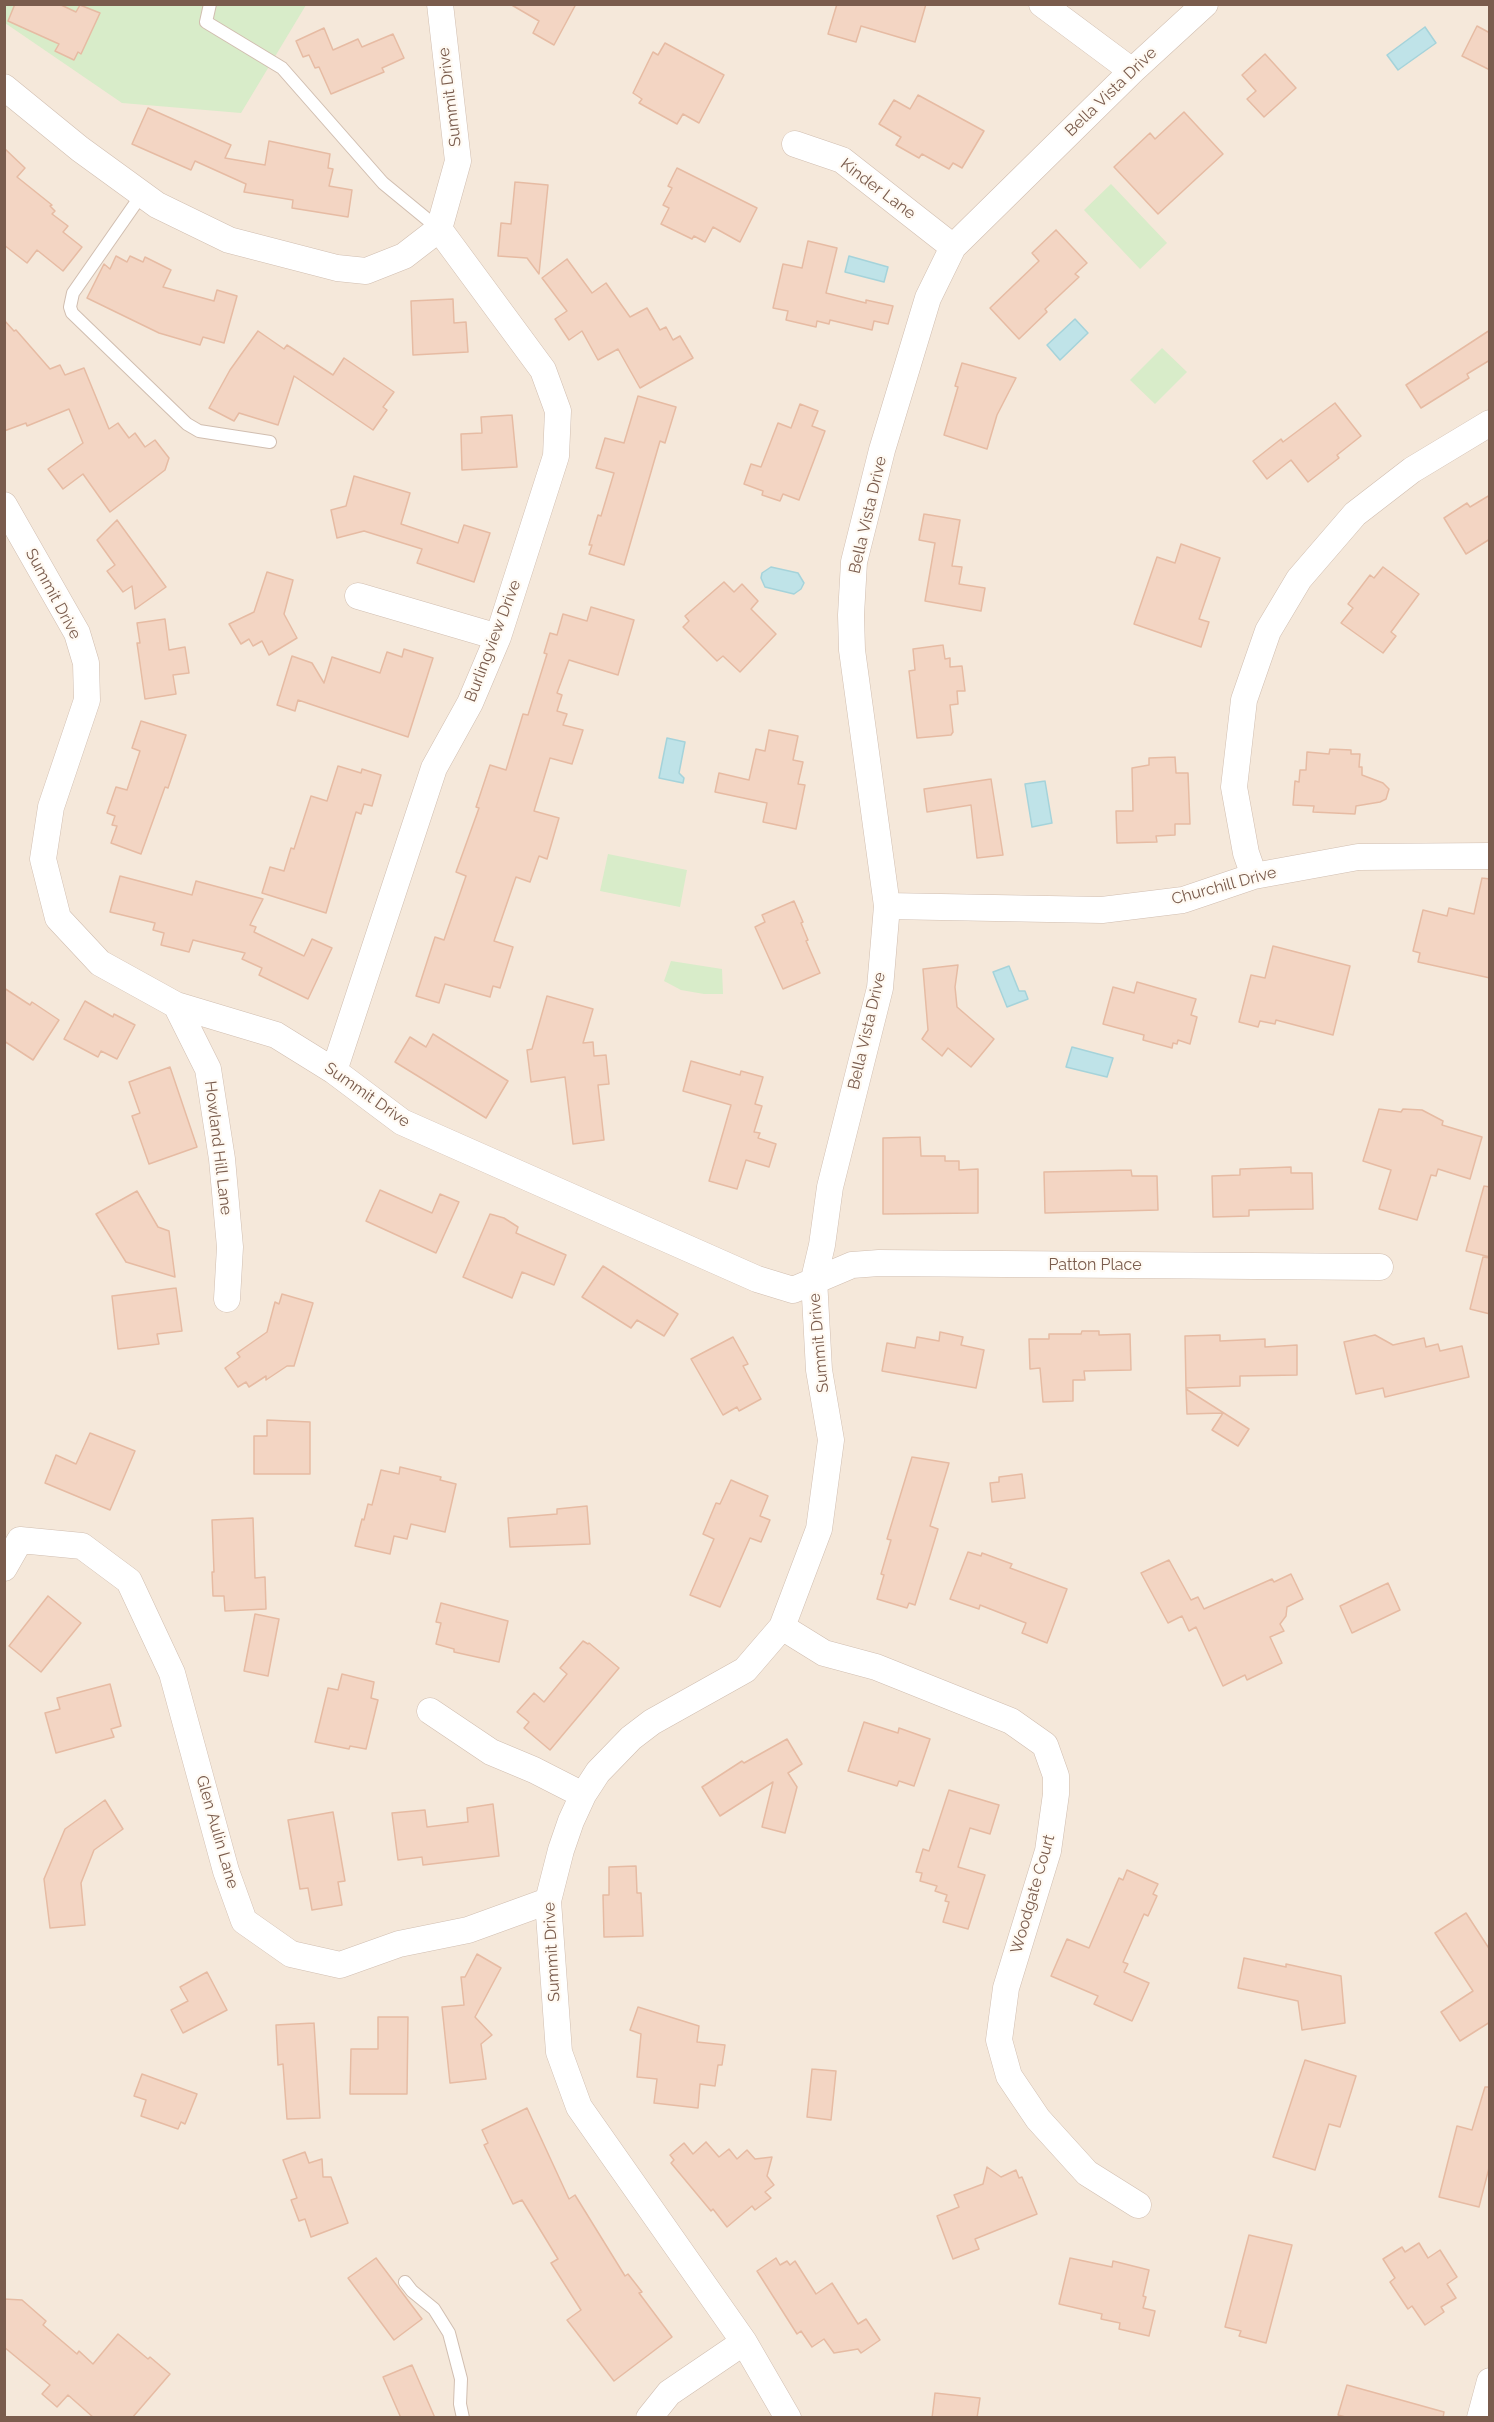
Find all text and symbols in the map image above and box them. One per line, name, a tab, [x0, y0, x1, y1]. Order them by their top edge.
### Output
street label: Bella Vista Drive	[1061, 43, 1161, 141]
street label: Summit Drive	[434, 46, 466, 148]
street label: Kinder Lane	[837, 155, 919, 223]
street label: Bella Vista Drive	[845, 454, 891, 576]
street label: Summit Drive	[21, 545, 85, 643]
street label: Burlingview Drive	[461, 577, 525, 705]
street label: Churchill Drive	[1169, 863, 1279, 909]
street label: Bella Vista Drive	[844, 970, 890, 1092]
street label: Summit Drive	[321, 1059, 413, 1131]
street label: Howland Hill Lane	[200, 1080, 236, 1216]
street label: Patton Place	[1048, 1255, 1142, 1275]
street label: Summit Drive	[805, 1292, 833, 1394]
street label: Glen Aulin Lane	[192, 1773, 242, 1891]
street label: Woodgate Court	[1007, 1832, 1059, 1956]
street label: Summit Drive	[540, 1902, 564, 2002]

